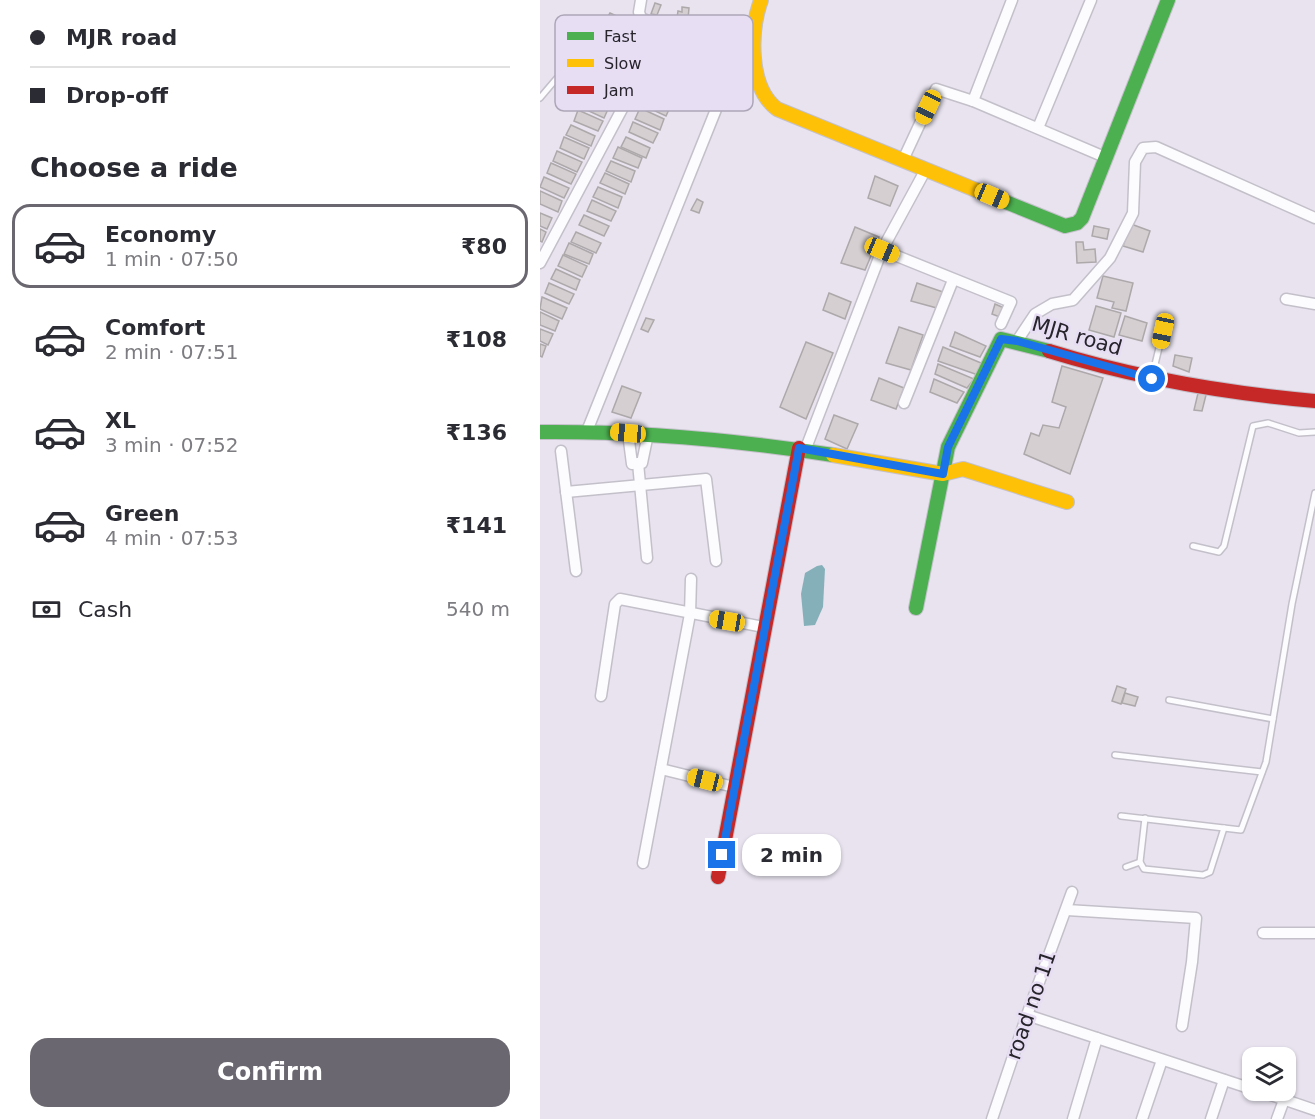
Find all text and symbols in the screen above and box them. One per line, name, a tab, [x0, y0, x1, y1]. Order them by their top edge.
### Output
legend	[555, 15, 753, 111]
text: MJR road	[66, 25, 177, 50]
text: Fast	[604, 27, 636, 46]
text: Slow	[604, 54, 641, 73]
text: Jam	[603, 81, 634, 100]
text: Drop-off	[66, 83, 168, 108]
car	[912, 87, 944, 127]
text: Choose a ride	[30, 152, 238, 183]
car	[972, 181, 1012, 211]
icon: car	[33, 219, 87, 273]
text: Economy	[105, 222, 216, 247]
text: ₹80	[461, 234, 507, 259]
car	[862, 235, 902, 265]
text: 1 min · 07:50	[105, 247, 239, 271]
icon: car	[33, 312, 87, 366]
street label: MJR road	[1029, 312, 1125, 360]
car	[1150, 312, 1176, 350]
text: Comfort	[105, 315, 205, 340]
text: ₹108	[446, 327, 507, 352]
text: 2 min · 07:51	[105, 340, 239, 364]
route start	[1138, 365, 1165, 392]
icon: car	[33, 405, 87, 459]
text: XL	[105, 408, 136, 433]
text: ₹136	[446, 420, 507, 445]
car	[609, 422, 647, 444]
text: 3 min · 07:52	[105, 433, 239, 457]
icon: car	[33, 498, 87, 552]
text: Green	[105, 501, 179, 526]
text: ₹141	[446, 513, 507, 538]
text: 4 min · 07:53	[105, 526, 239, 550]
icon: cash	[30, 593, 63, 626]
text: Cash	[78, 597, 132, 622]
text: 540 m	[446, 597, 510, 621]
car	[708, 609, 746, 633]
car	[685, 767, 725, 793]
callout: 2 min	[743, 834, 842, 876]
route end	[708, 841, 735, 868]
text: 2 min	[760, 843, 823, 867]
street label: road no 11	[1001, 947, 1061, 1063]
button: Confirm	[30, 1038, 510, 1107]
map controls	[1242, 1047, 1296, 1101]
button: layers	[1242, 1047, 1296, 1101]

